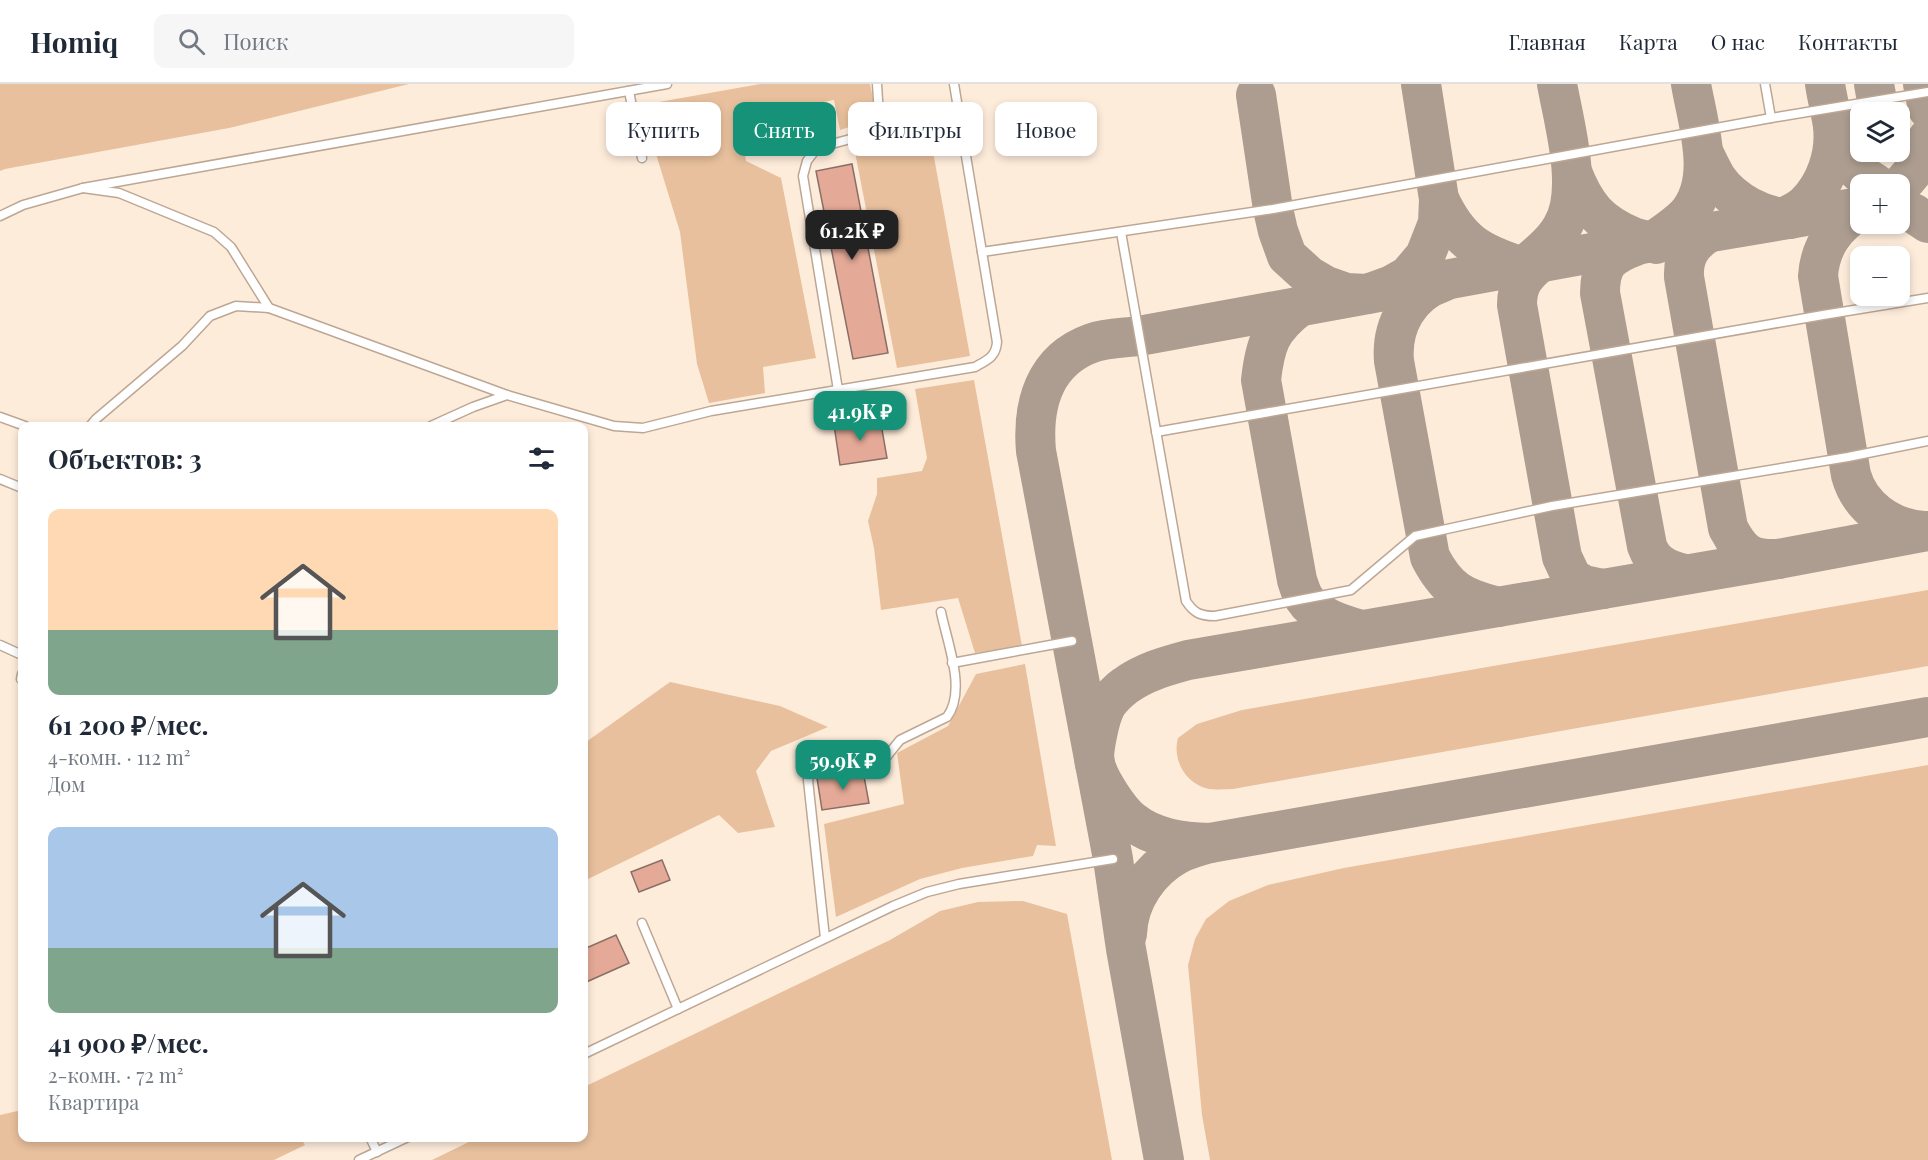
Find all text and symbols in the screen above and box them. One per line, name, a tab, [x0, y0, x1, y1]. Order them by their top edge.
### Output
search box	[154, 14, 574, 68]
text: Homiq	[30, 23, 118, 60]
icon: search	[175, 25, 208, 58]
text: Поиск	[223, 26, 289, 56]
text: Главная	[1508, 27, 1586, 55]
text: Карта	[1619, 27, 1678, 55]
text: О нас	[1711, 27, 1765, 55]
text: Контакты	[1798, 27, 1898, 55]
chip: Купить	[606, 102, 721, 156]
chip: Снять	[733, 102, 836, 156]
chip: Фильтры	[848, 102, 983, 156]
chip: Новое	[995, 102, 1097, 156]
map controls	[1850, 102, 1910, 306]
button: layers	[1850, 102, 1910, 162]
button: +	[1850, 174, 1910, 234]
pin: 61.2K ₽	[797, 210, 907, 261]
text: 61.2K ₽	[819, 216, 885, 243]
button: −	[1850, 246, 1910, 306]
pin: 41.9K ₽	[805, 391, 915, 442]
text: 41.9K ₽	[828, 397, 892, 424]
text: Объектов: 3	[48, 441, 202, 476]
icon: filters	[525, 442, 558, 475]
icon: home	[249, 548, 357, 656]
text: 61 200 ₽/мес.	[48, 707, 209, 742]
pin: 59.9K ₽	[788, 740, 898, 791]
text: 4-комн. · 112 m²	[48, 743, 191, 770]
text: 59.9K ₽	[810, 746, 876, 773]
text: Дом	[48, 770, 85, 797]
icon: home	[249, 866, 357, 974]
text: 41 900 ₽/мес.	[48, 1025, 209, 1060]
text: 2-комн. · 72 m²	[48, 1061, 184, 1088]
text: Квартира	[48, 1088, 139, 1115]

